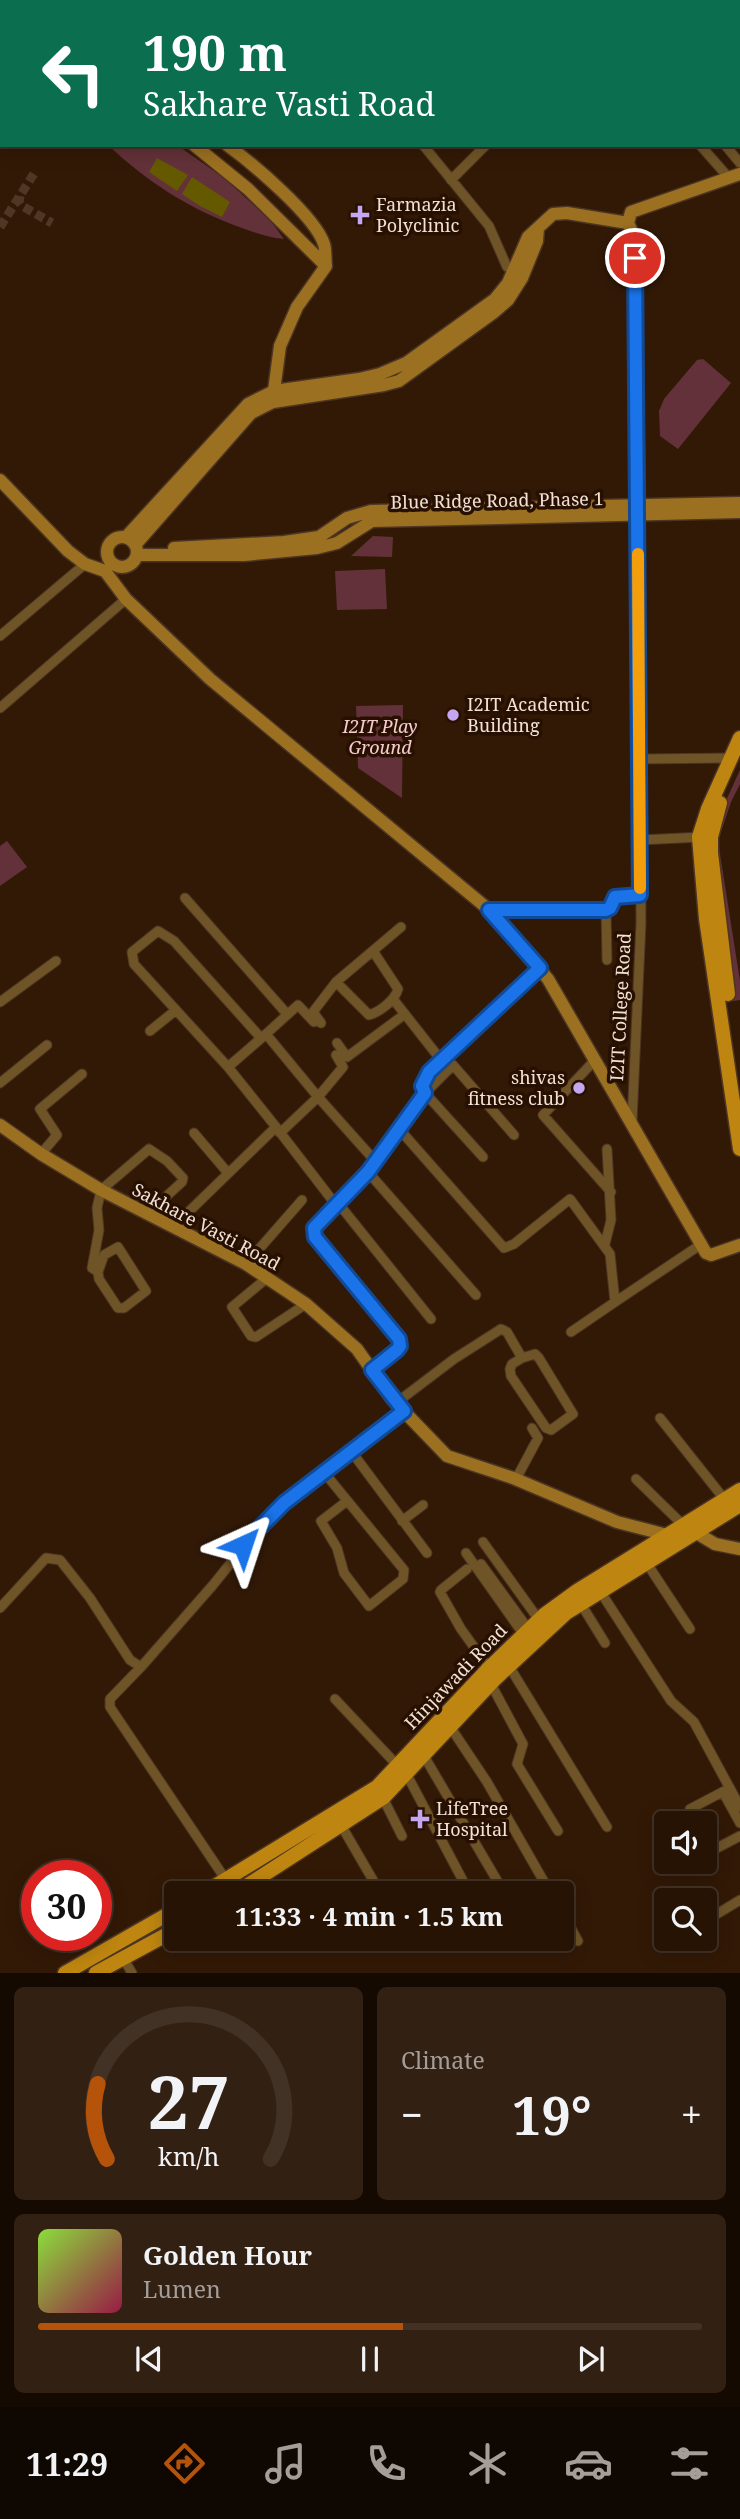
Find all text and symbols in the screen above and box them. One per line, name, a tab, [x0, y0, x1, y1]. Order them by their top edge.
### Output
text: 190 m	[143, 19, 287, 85]
icon: left	[28, 28, 119, 119]
text: Sakhare Vasti Road	[143, 82, 435, 125]
place label: Farmazia Polyclinic	[376, 192, 460, 237]
marker: Farmazia Polyclinic	[350, 205, 370, 225]
pin	[605, 228, 665, 288]
icon: arrive	[616, 239, 654, 277]
street label: Blue Ridge Road, Phase 1	[390, 486, 604, 514]
place label: I2IT Academic Building	[467, 692, 590, 737]
marker: I2IT Academic Building	[445, 707, 461, 723]
park label: I2IT Play Ground	[341, 714, 418, 759]
street label: I2IT College Road	[604, 932, 636, 1082]
place label: shivas fitness club	[468, 1065, 565, 1110]
marker: shivas fitness club	[571, 1080, 587, 1096]
street label: Sakhare Vasti Road	[128, 1177, 285, 1275]
position arrow	[206, 1508, 280, 1582]
street label: Hinjawadi Road	[399, 1618, 512, 1734]
place label: LifeTree Hospital	[436, 1796, 508, 1841]
marker: LifeTree Hospital	[410, 1809, 430, 1829]
map controls	[654, 1811, 717, 1951]
button: sound	[654, 1811, 717, 1874]
speed limit sign: 30	[21, 1860, 112, 1951]
button: search	[654, 1888, 717, 1951]
text: 11:33 · 4 min · 1.5 km	[235, 1898, 503, 1934]
text: Climate	[401, 2044, 485, 2076]
text: 27	[147, 2052, 230, 2151]
text: 19°	[512, 2079, 592, 2150]
text: −	[401, 2088, 423, 2140]
text: +	[681, 2088, 702, 2140]
text: km/h	[158, 2139, 219, 2173]
text: Golden Hour	[143, 2237, 312, 2273]
text: Lumen	[143, 2273, 221, 2305]
icon: previous	[130, 2340, 168, 2378]
icon: pause	[351, 2340, 389, 2378]
icon: next	[572, 2340, 610, 2378]
icon: directions	[160, 2439, 209, 2488]
icon: music	[261, 2439, 310, 2488]
icon: phone	[362, 2439, 411, 2488]
icon: climate	[463, 2439, 512, 2488]
icon: car	[564, 2439, 613, 2488]
icon: filters	[665, 2439, 714, 2488]
text: 11:29	[26, 2442, 108, 2485]

